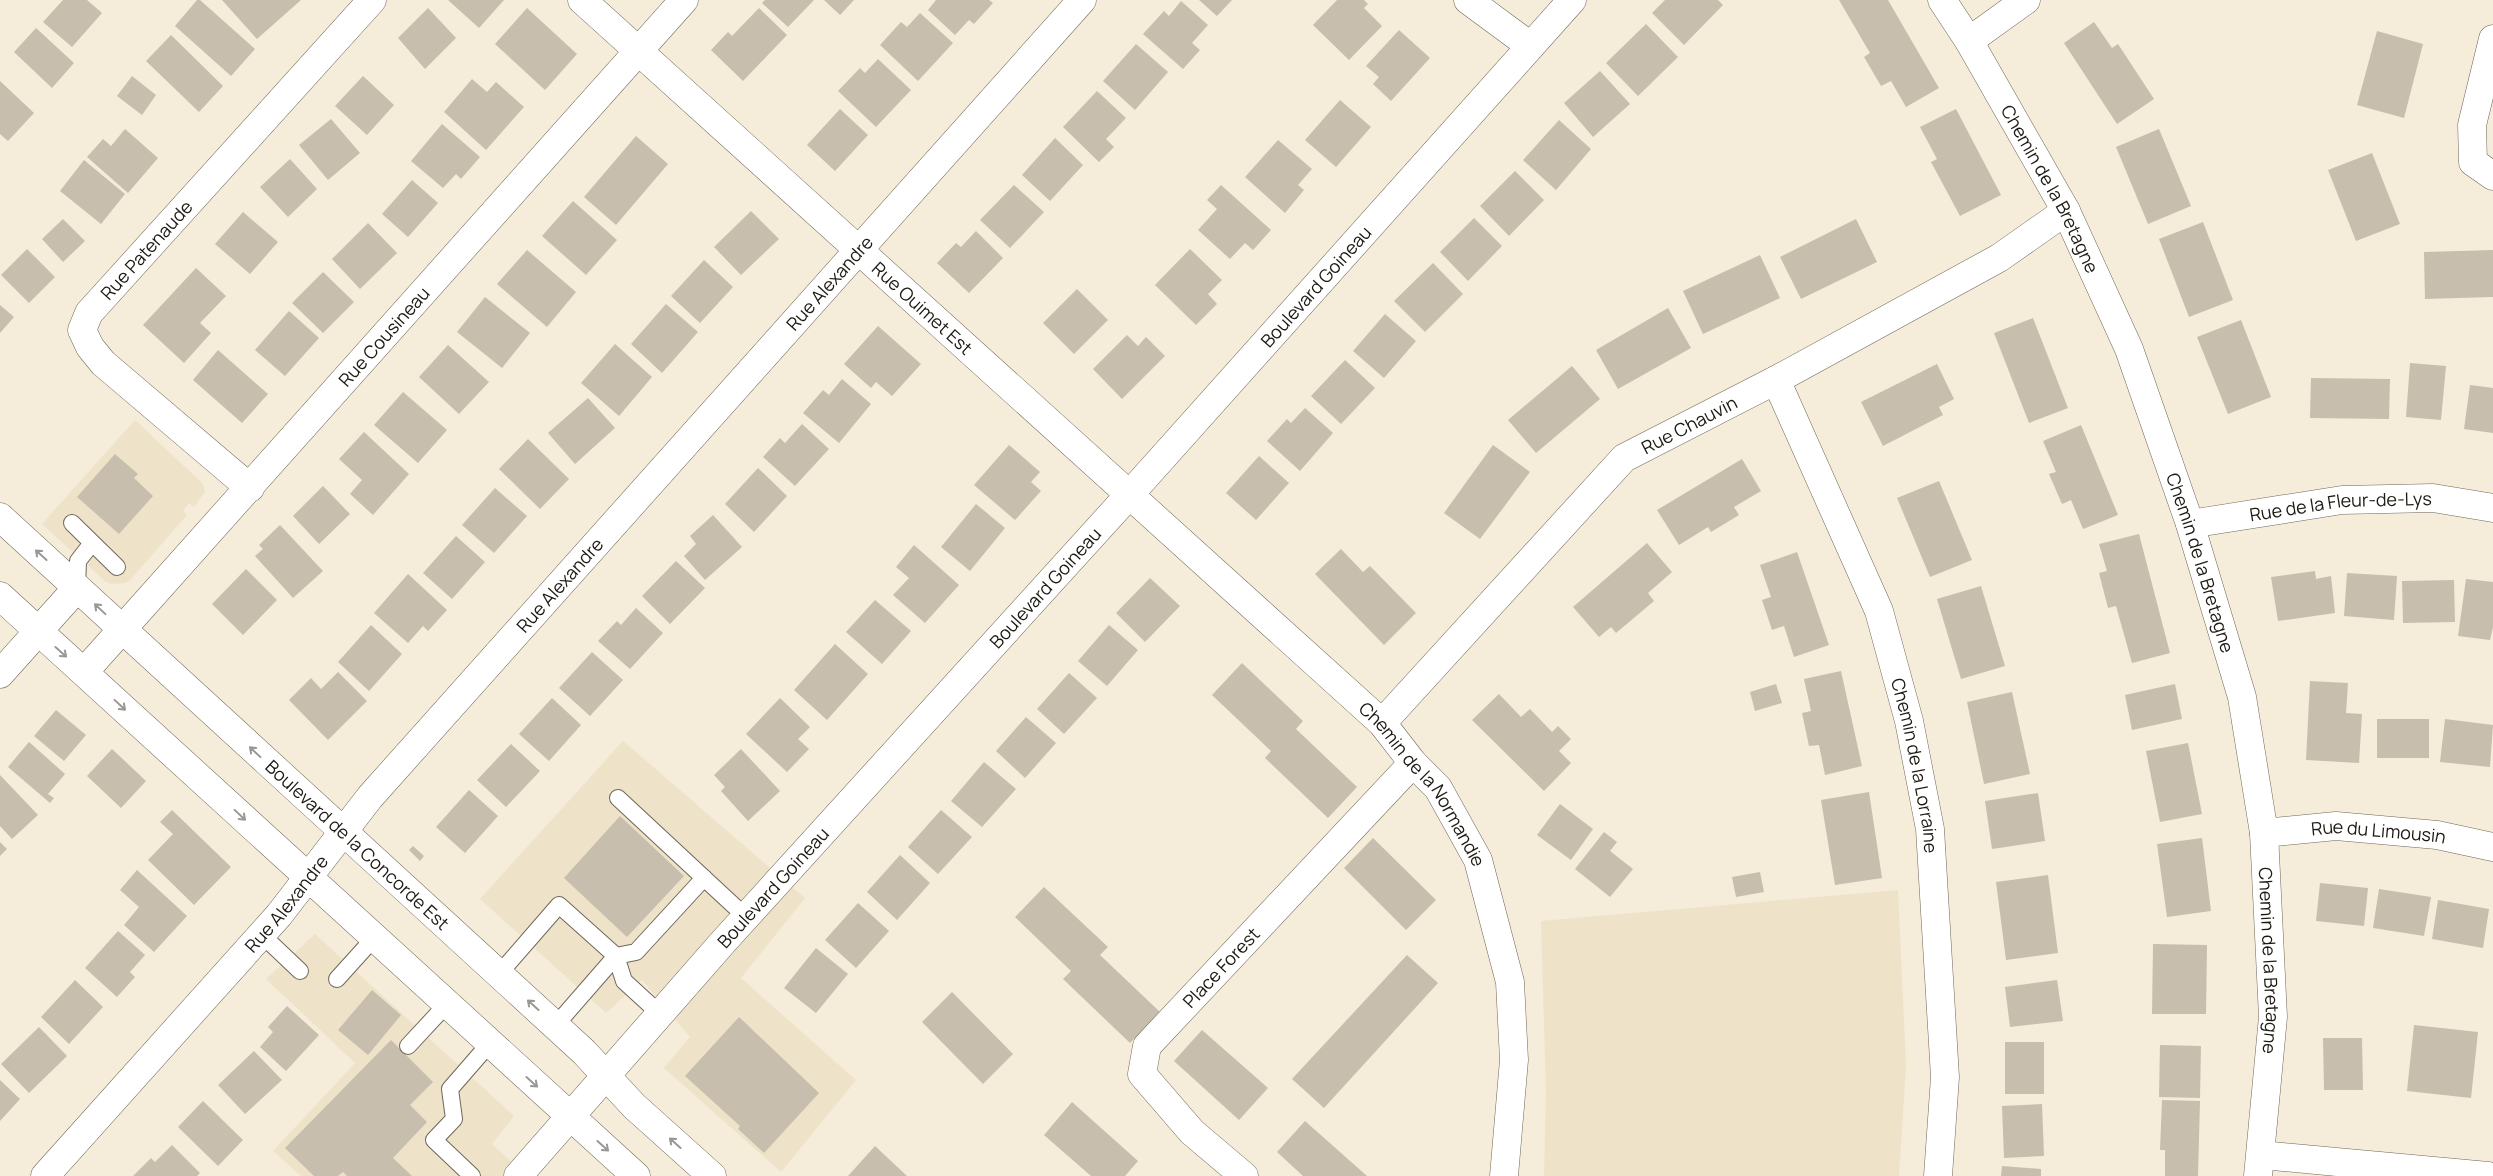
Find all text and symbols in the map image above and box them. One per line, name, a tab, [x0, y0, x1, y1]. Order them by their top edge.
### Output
street label: Chemin de la Bretagne	[1996, 100, 2105, 277]
street label: Rue Patenaude	[95, 195, 197, 305]
street label: Boulevard Goineau	[1255, 221, 1376, 352]
street label: Rue Alexandre	[781, 230, 878, 335]
street label: Rue Ouimet Est	[867, 256, 978, 359]
street label: Rue Cousineau	[333, 281, 435, 391]
street label: Rue Chauvin	[1637, 390, 1741, 459]
street label: Chemin de la Bretagne	[2161, 470, 2240, 656]
street label: Rue de la Fleur-de-Lys	[2248, 486, 2432, 526]
street label: Boulevard Goineau	[984, 522, 1106, 653]
street label: Rue Alexandre	[511, 532, 608, 637]
one-way arrow	[34, 549, 47, 561]
one-way arrow	[93, 603, 106, 615]
one-way arrow	[55, 646, 68, 657]
street label: Chemin de la Lorraine	[1886, 675, 1943, 854]
street label: Chemin de la Normandie	[1354, 696, 1491, 869]
one-way arrow	[113, 699, 126, 711]
one-way arrow	[249, 746, 261, 758]
street label: Boulevard de la Concorde Est	[261, 754, 455, 935]
one-way arrow	[233, 809, 246, 821]
street label: Rue du Limousin	[2310, 814, 2448, 849]
street label: Boulevard Goineau	[712, 822, 834, 953]
street label: Rue Alexandre	[239, 850, 333, 957]
street label: Chemin de la Bretagne	[2254, 867, 2285, 1055]
street label: Place Forest	[1177, 922, 1265, 1013]
one-way arrow	[526, 999, 539, 1011]
one-way arrow	[526, 1076, 539, 1088]
one-way arrow	[669, 1138, 682, 1149]
one-way arrow	[597, 1140, 609, 1152]

